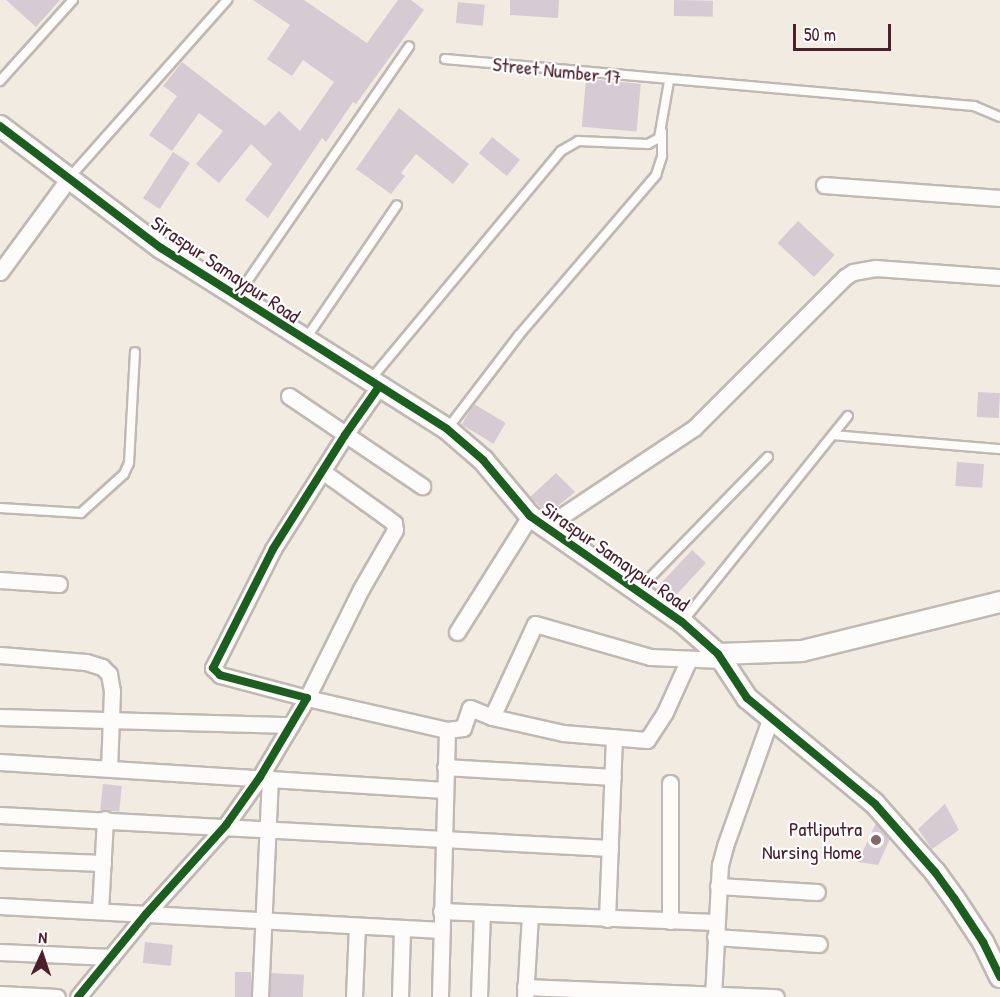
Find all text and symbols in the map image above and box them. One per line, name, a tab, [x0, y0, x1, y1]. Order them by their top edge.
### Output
scale bar	[796, 12, 894, 50]
text: 50 m	[804, 22, 836, 47]
street label: Street Number 17	[492, 51, 622, 89]
street label: Siraspur Samaypur Road	[147, 210, 305, 328]
street label: Siraspur Samaypur Road	[538, 496, 694, 616]
place label: Patliputra Nursing Home	[762, 816, 862, 863]
marker: Patliputra Nursing Home	[867, 831, 885, 849]
north arrow	[12, 925, 72, 985]
text: N	[38, 926, 48, 948]

